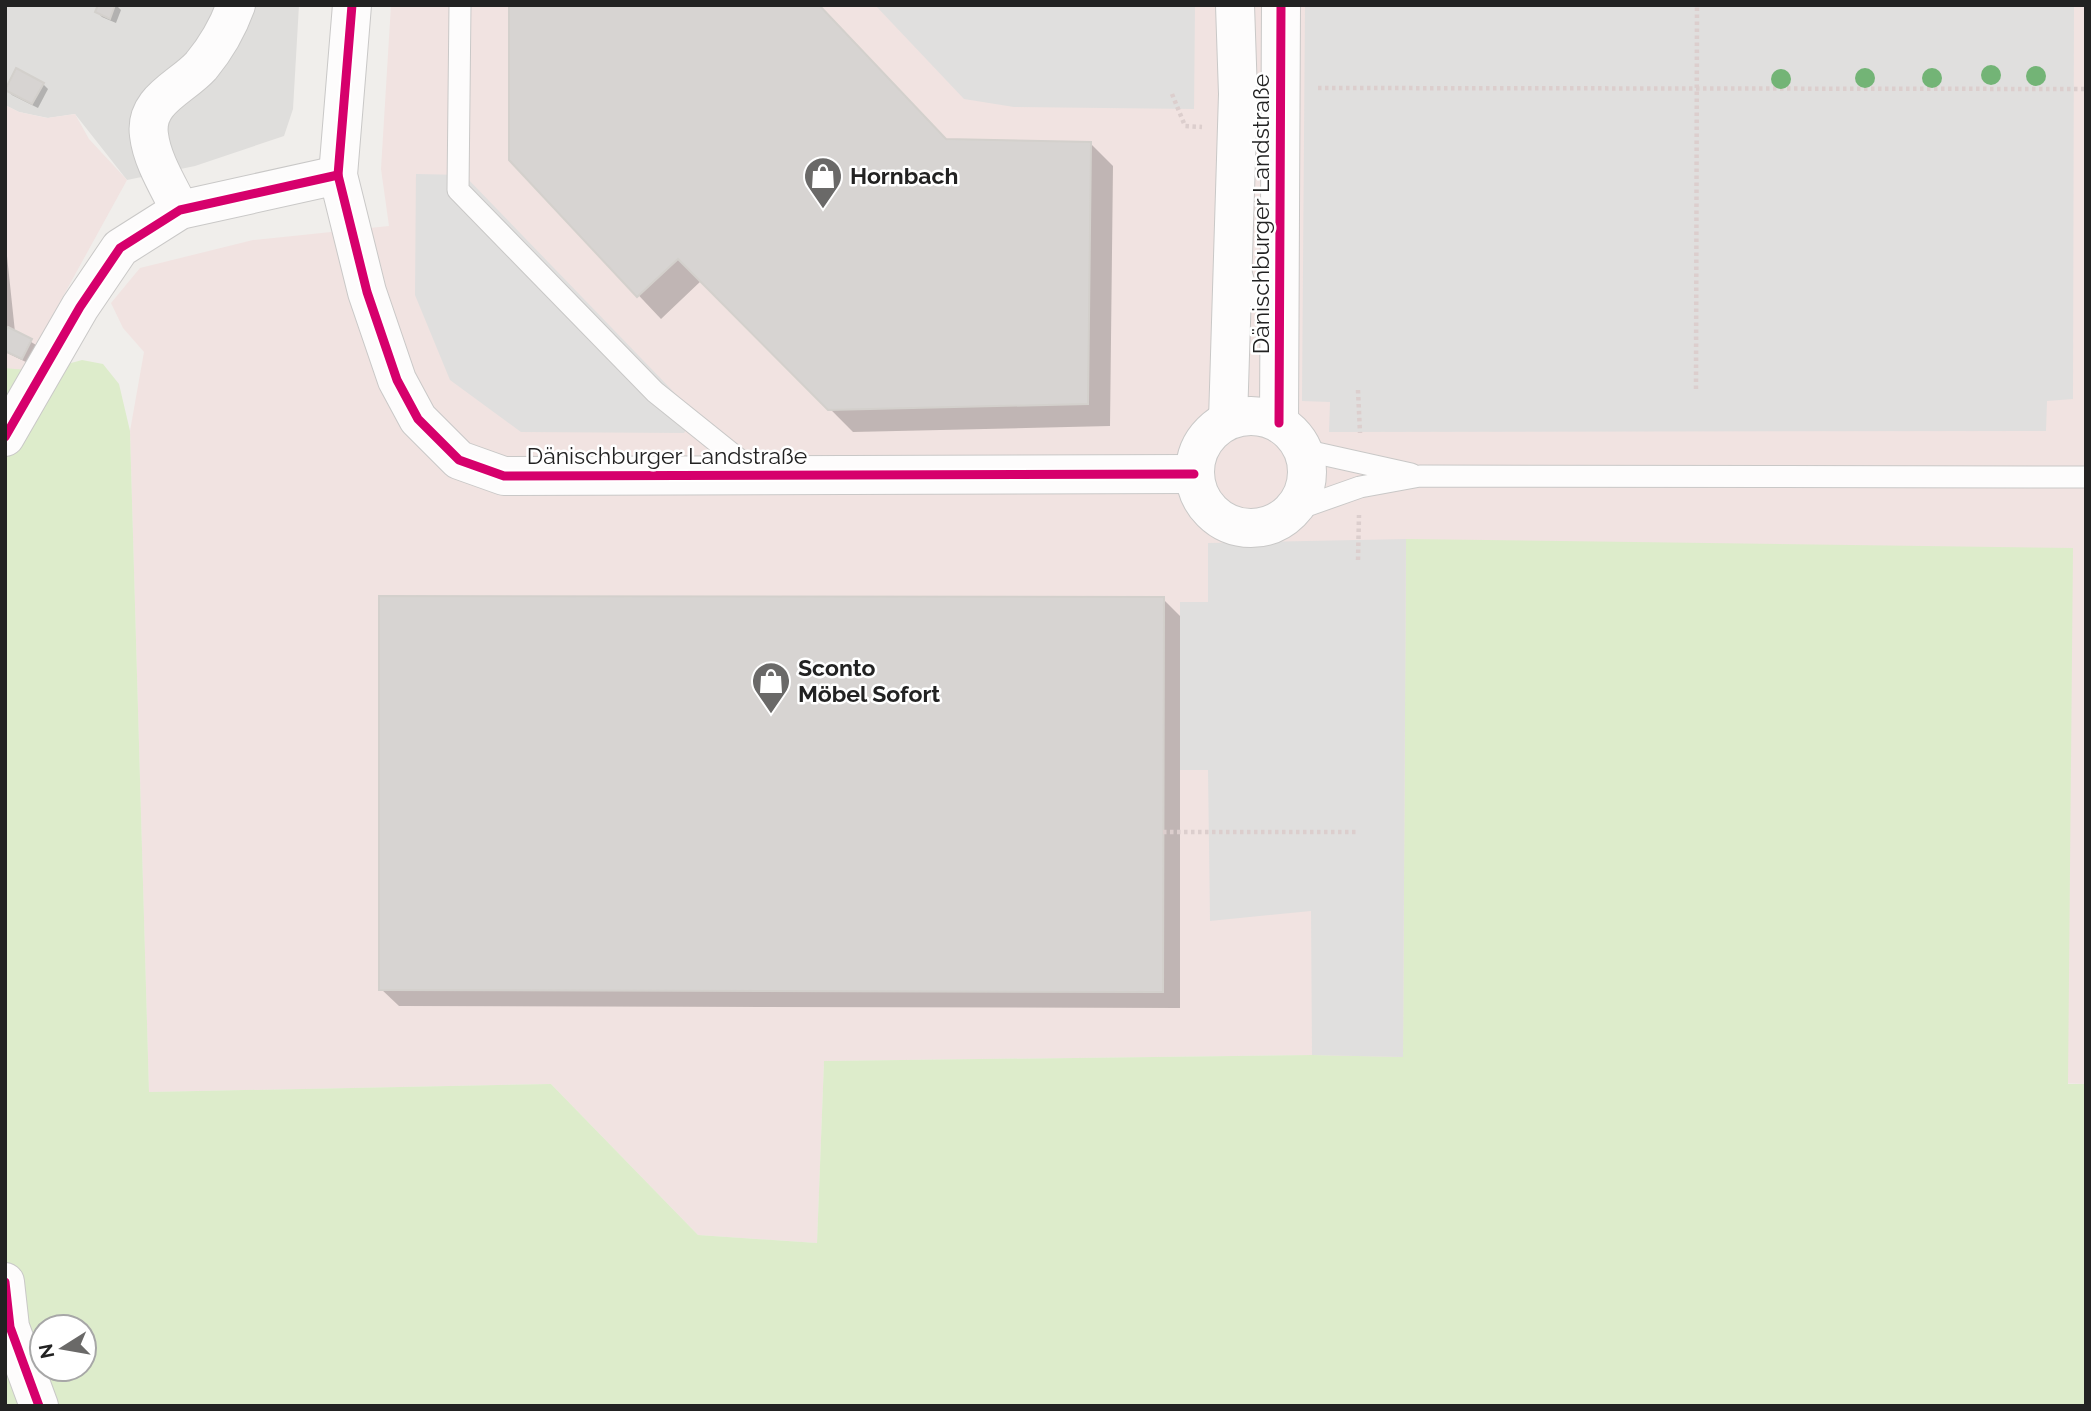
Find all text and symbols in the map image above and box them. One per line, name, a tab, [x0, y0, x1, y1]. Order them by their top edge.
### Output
street label: Dänischburger Landstraße	[1247, 74, 1274, 354]
shop icon: Hornbach	[802, 155, 844, 210]
place label: Hornbach	[850, 162, 958, 189]
street label: Dänischburger Landstraße	[527, 442, 807, 469]
place label: Sconto Möbel Sofort	[798, 654, 940, 707]
shop icon: Sconto Möbel Sofort	[750, 660, 792, 715]
north arrow	[28, 1313, 98, 1383]
text: N	[34, 1342, 58, 1360]

